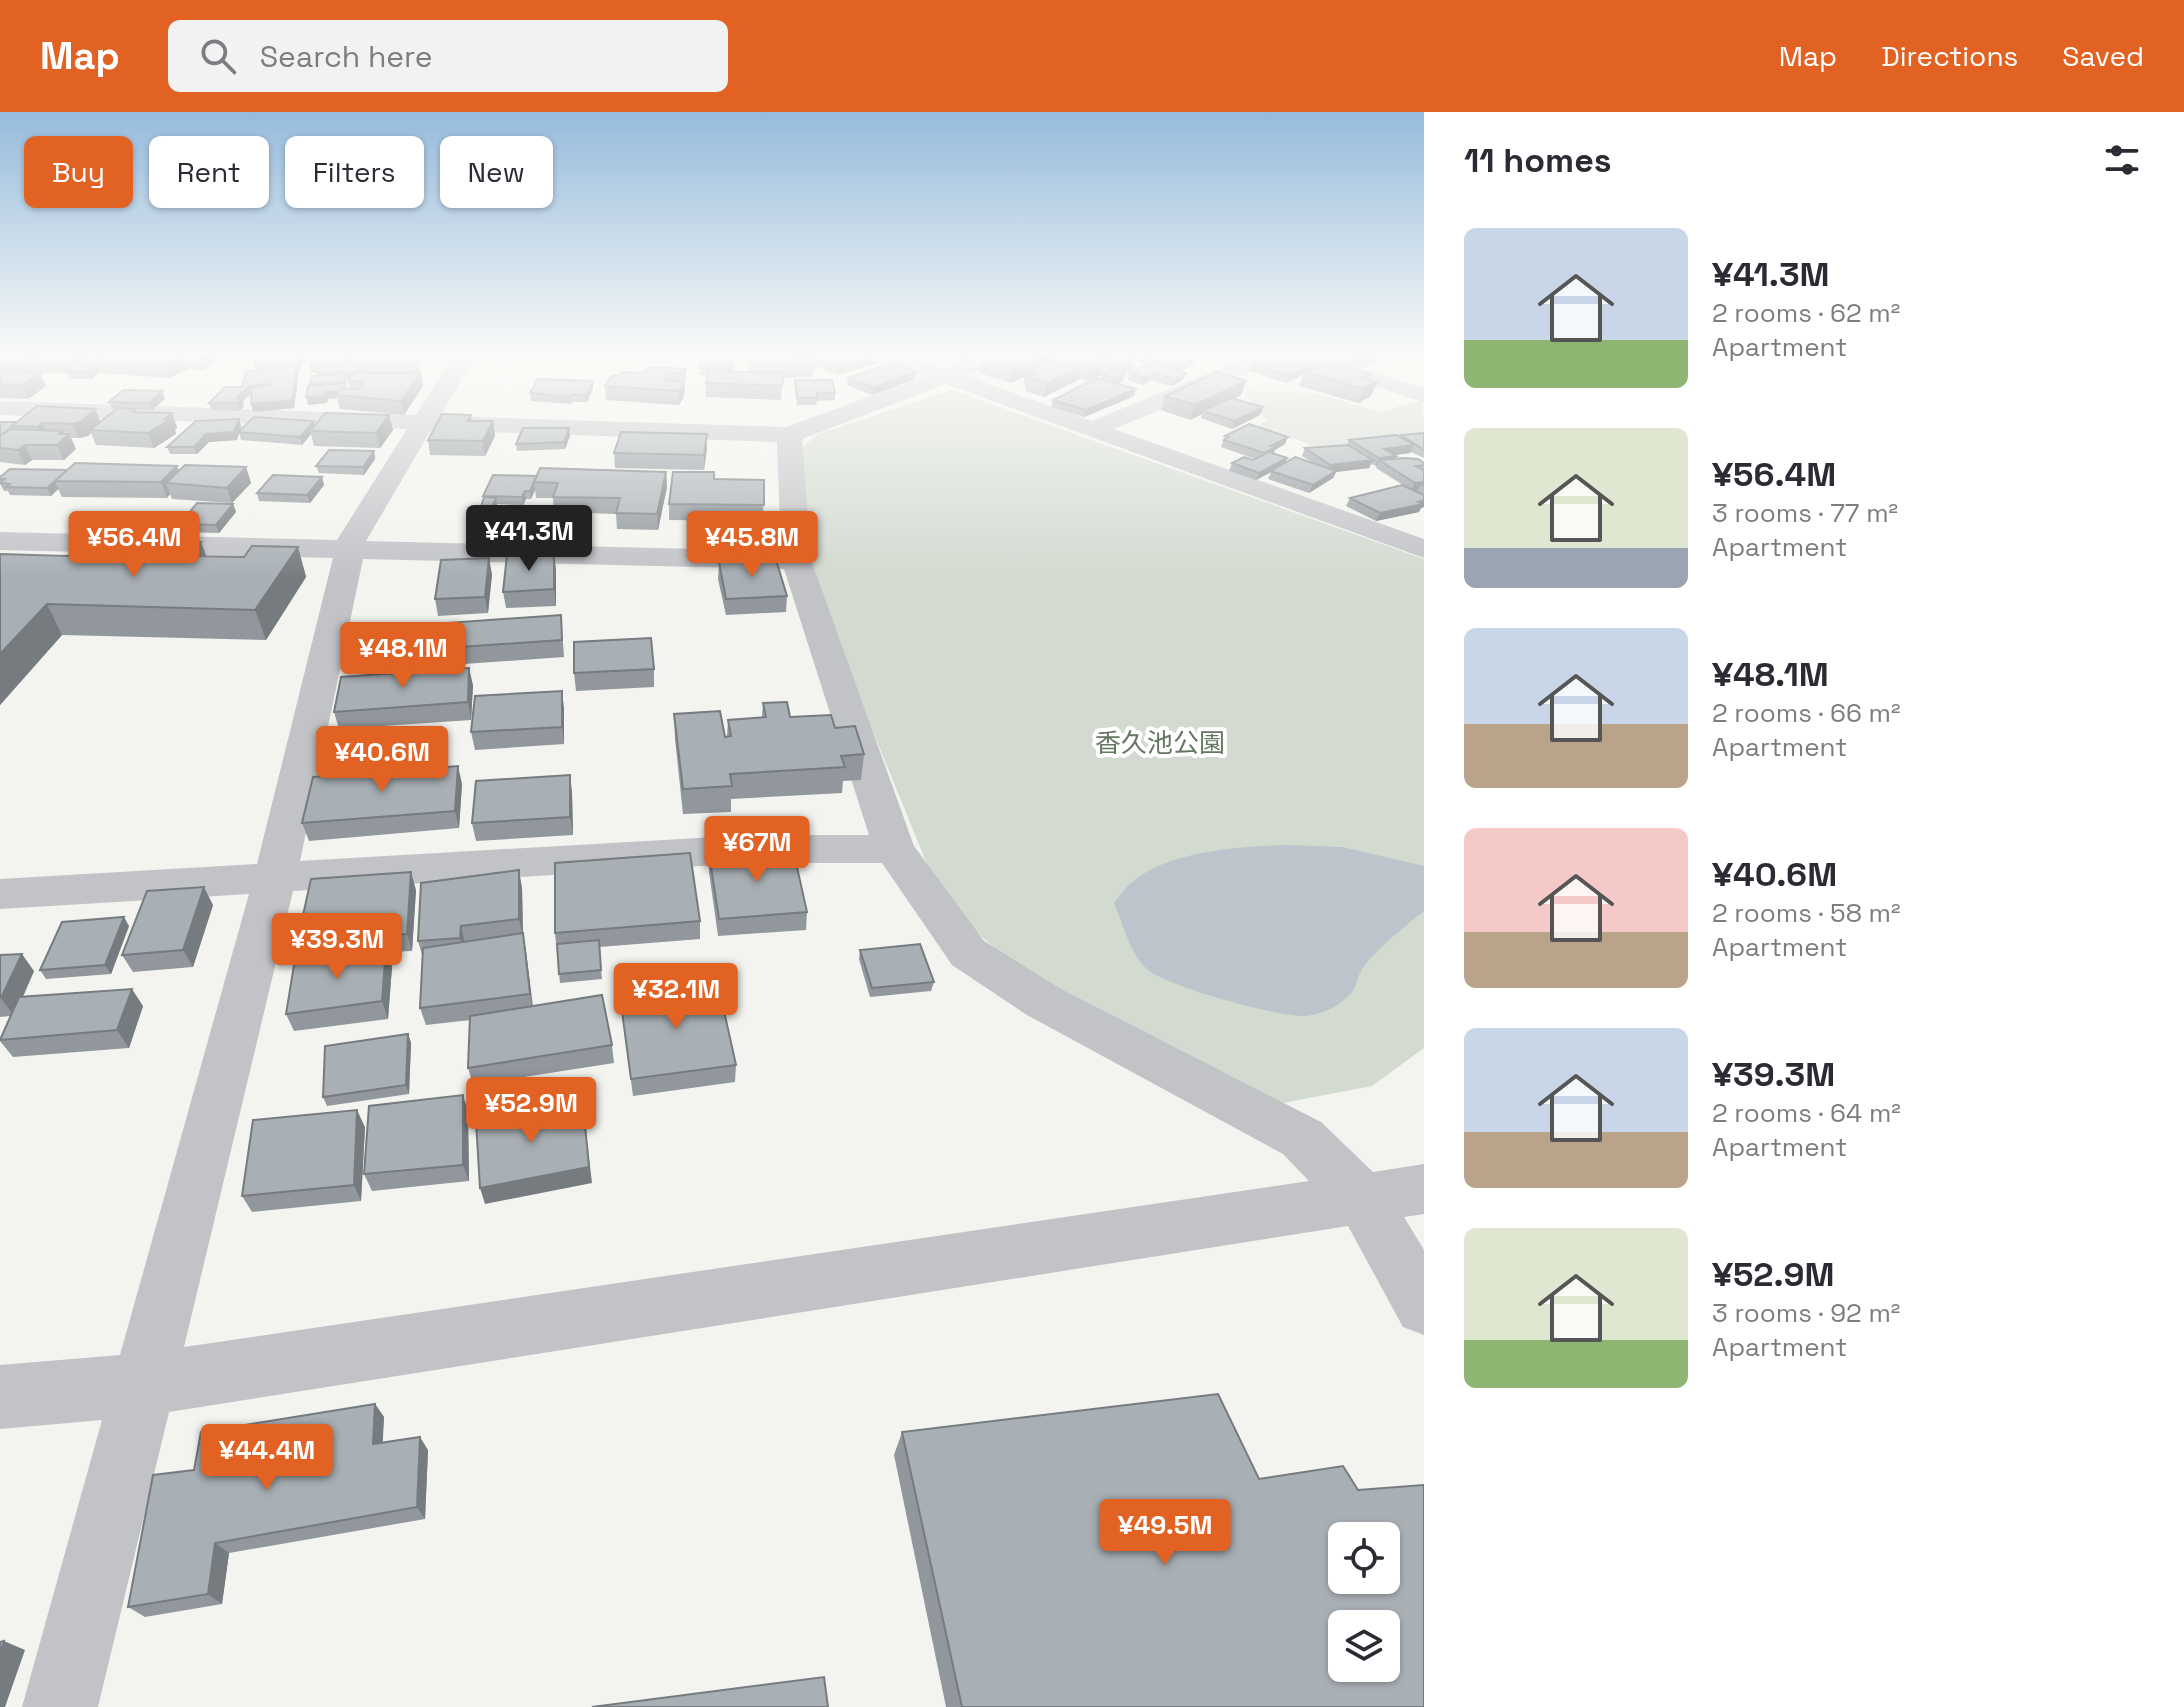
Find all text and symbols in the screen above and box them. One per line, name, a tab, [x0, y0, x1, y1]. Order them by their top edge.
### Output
search box	[168, 20, 728, 92]
text: Map	[40, 32, 120, 80]
icon: search	[196, 34, 240, 78]
text: Search here	[260, 37, 433, 76]
text: Map	[1779, 38, 1837, 74]
text: Directions	[1881, 38, 2018, 74]
text: Saved	[2062, 38, 2144, 74]
chip: Buy	[24, 136, 133, 208]
chip: Rent	[149, 136, 269, 208]
chip: Filters	[285, 136, 424, 208]
chip: New	[440, 136, 553, 208]
icon: filters	[2100, 138, 2144, 182]
text: 11 homes	[1464, 139, 1612, 182]
text: ¥41.3M	[1712, 253, 1830, 296]
icon: home	[1528, 260, 1624, 356]
text: 2 rooms · 62 m²	[1712, 296, 1900, 330]
text: Apartment	[1712, 330, 1847, 364]
text: ¥56.4M	[1712, 453, 1836, 496]
icon: home	[1528, 460, 1624, 556]
text: 3 rooms · 77 m²	[1712, 496, 1898, 530]
pin: ¥41.3M	[464, 505, 594, 573]
pin: ¥56.4M	[69, 511, 199, 579]
pin: ¥45.8M	[687, 511, 817, 579]
text: ¥41.3M	[484, 514, 574, 548]
text: ¥56.4M	[87, 520, 181, 554]
text: ¥45.8M	[705, 520, 799, 554]
text: Apartment	[1712, 530, 1847, 564]
pin: ¥48.1M	[338, 622, 468, 690]
text: ¥48.1M	[358, 631, 448, 665]
text: ¥48.1M	[1712, 653, 1829, 696]
icon: home	[1528, 660, 1624, 756]
text: 2 rooms · 66 m²	[1712, 696, 1901, 730]
pin: ¥40.6M	[317, 726, 447, 794]
park label: 香久池公園	[1095, 726, 1225, 760]
text: Apartment	[1712, 730, 1847, 764]
text: ¥40.6M	[334, 735, 430, 769]
pin: ¥67M	[710, 816, 804, 884]
text: ¥67M	[722, 825, 792, 859]
text: ¥40.6M	[1712, 853, 1837, 896]
icon: home	[1528, 860, 1624, 956]
text: 2 rooms · 58 m²	[1712, 896, 1900, 930]
pin: ¥39.3M	[272, 913, 402, 981]
text: ¥39.3M	[290, 922, 384, 956]
text: Apartment	[1712, 930, 1847, 964]
pin: ¥32.1M	[611, 963, 741, 1031]
text: ¥32.1M	[632, 972, 720, 1006]
text: ¥39.3M	[1712, 1053, 1835, 1096]
icon: home	[1528, 1060, 1624, 1156]
pin: ¥52.9M	[466, 1077, 596, 1145]
text: ¥52.9M	[484, 1086, 578, 1120]
text: 2 rooms · 64 m²	[1712, 1096, 1901, 1130]
text: Apartment	[1712, 1130, 1847, 1164]
text: ¥52.9M	[1712, 1253, 1834, 1296]
icon: home	[1528, 1260, 1624, 1356]
text: 3 rooms · 92 m²	[1712, 1296, 1900, 1330]
text: Apartment	[1712, 1330, 1847, 1364]
pin: ¥44.4M	[202, 1424, 332, 1492]
text: ¥44.4M	[219, 1433, 315, 1467]
pin: ¥49.5M	[1100, 1499, 1230, 1567]
text: ¥49.5M	[1118, 1508, 1212, 1542]
map controls	[1328, 1522, 1400, 1682]
button: locate	[1328, 1522, 1400, 1594]
button: layers	[1328, 1610, 1400, 1682]

